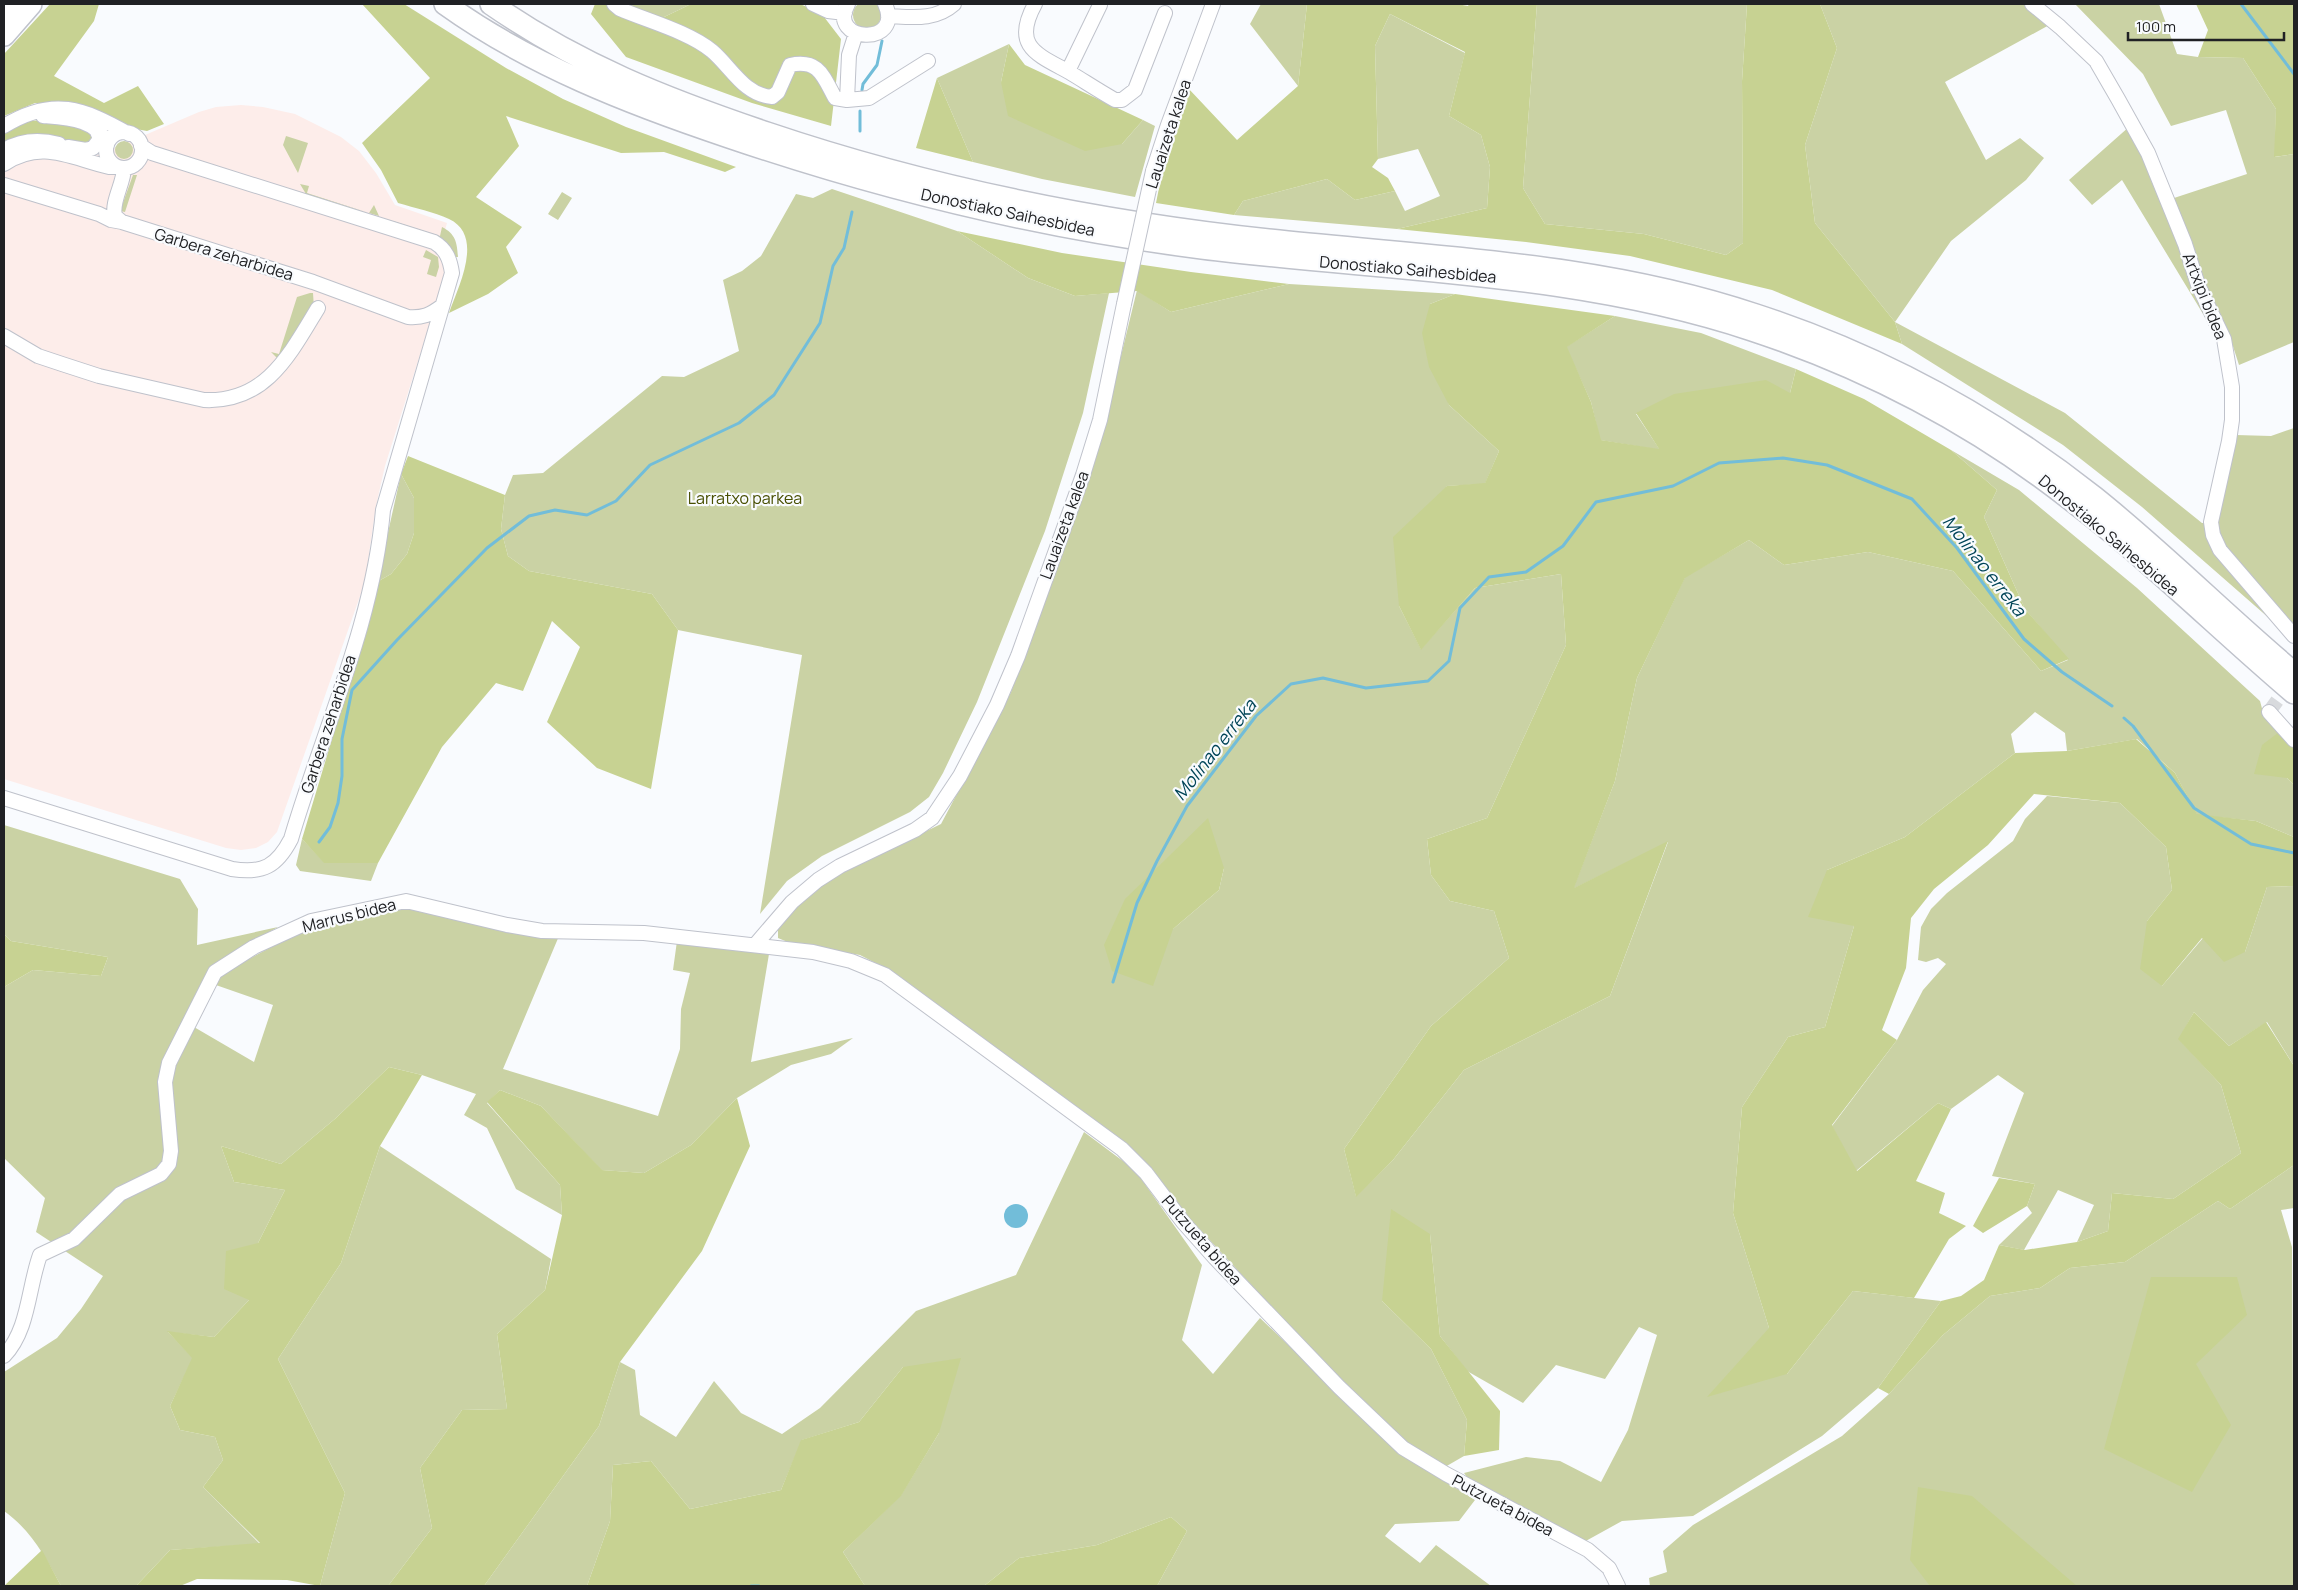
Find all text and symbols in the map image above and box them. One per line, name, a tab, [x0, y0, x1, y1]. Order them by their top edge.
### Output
scale bar	[2128, 10, 2284, 42]
text: 100 m	[2136, 16, 2176, 37]
street label: Lauaizeta kalea	[1140, 77, 1196, 191]
street label: Donostiako Saihesbidea	[919, 183, 1097, 241]
street label: Garbera zeharbidea	[152, 222, 296, 286]
street label: Artxipi bidea	[2178, 249, 2232, 343]
street label: Donostiako Saihesbidea	[1319, 250, 1497, 288]
street label: Lauaizeta kalea	[1034, 468, 1094, 582]
street label: Donostiako Saihesbidea	[2034, 470, 2184, 600]
park label: Larratxo parkea	[688, 487, 802, 509]
water label: Molinao erreka	[1938, 510, 2032, 622]
street label: Garbera zeharbidea	[295, 652, 361, 796]
water label: Molinao erreka	[1167, 693, 1262, 805]
street label: Marrus bidea	[300, 893, 398, 937]
street label: Putzueta bidea	[1157, 1190, 1247, 1290]
street label: Putzueta bidea	[1448, 1469, 1558, 1541]

